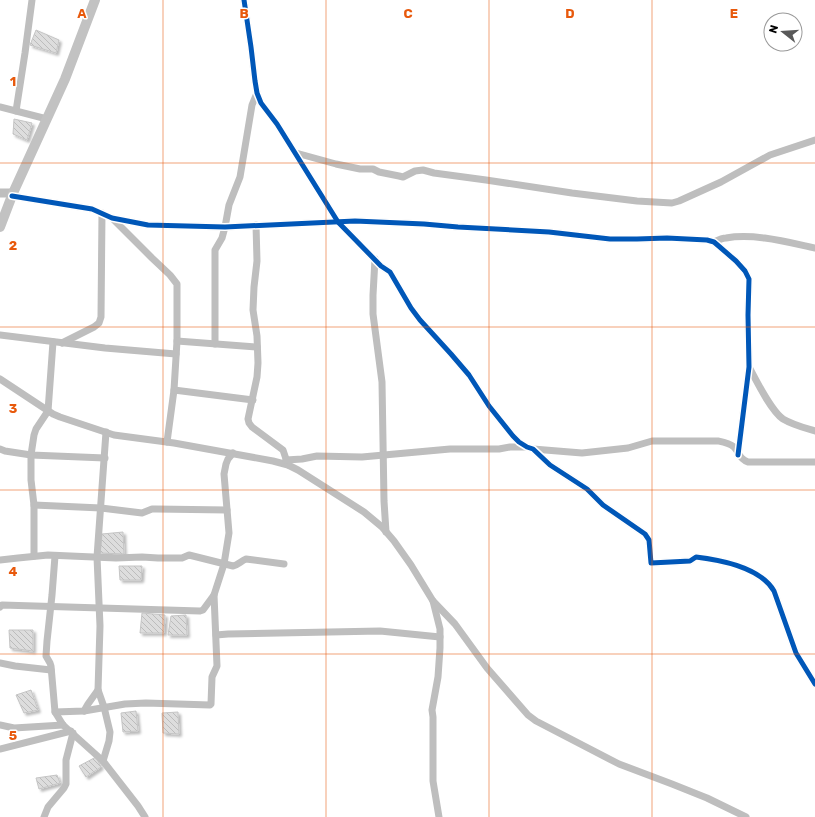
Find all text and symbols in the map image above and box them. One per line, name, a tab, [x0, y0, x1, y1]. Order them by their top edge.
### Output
text: A	[77, 6, 87, 21]
text: B	[239, 6, 249, 21]
text: C	[403, 6, 413, 21]
text: D	[565, 6, 575, 21]
text: E	[730, 6, 738, 21]
north arrow	[763, 12, 803, 52]
text: N	[767, 23, 781, 35]
text: 1	[10, 74, 16, 89]
text: 2	[9, 238, 17, 253]
text: 3	[9, 401, 18, 416]
text: 4	[9, 564, 18, 579]
text: 5	[9, 728, 17, 743]

